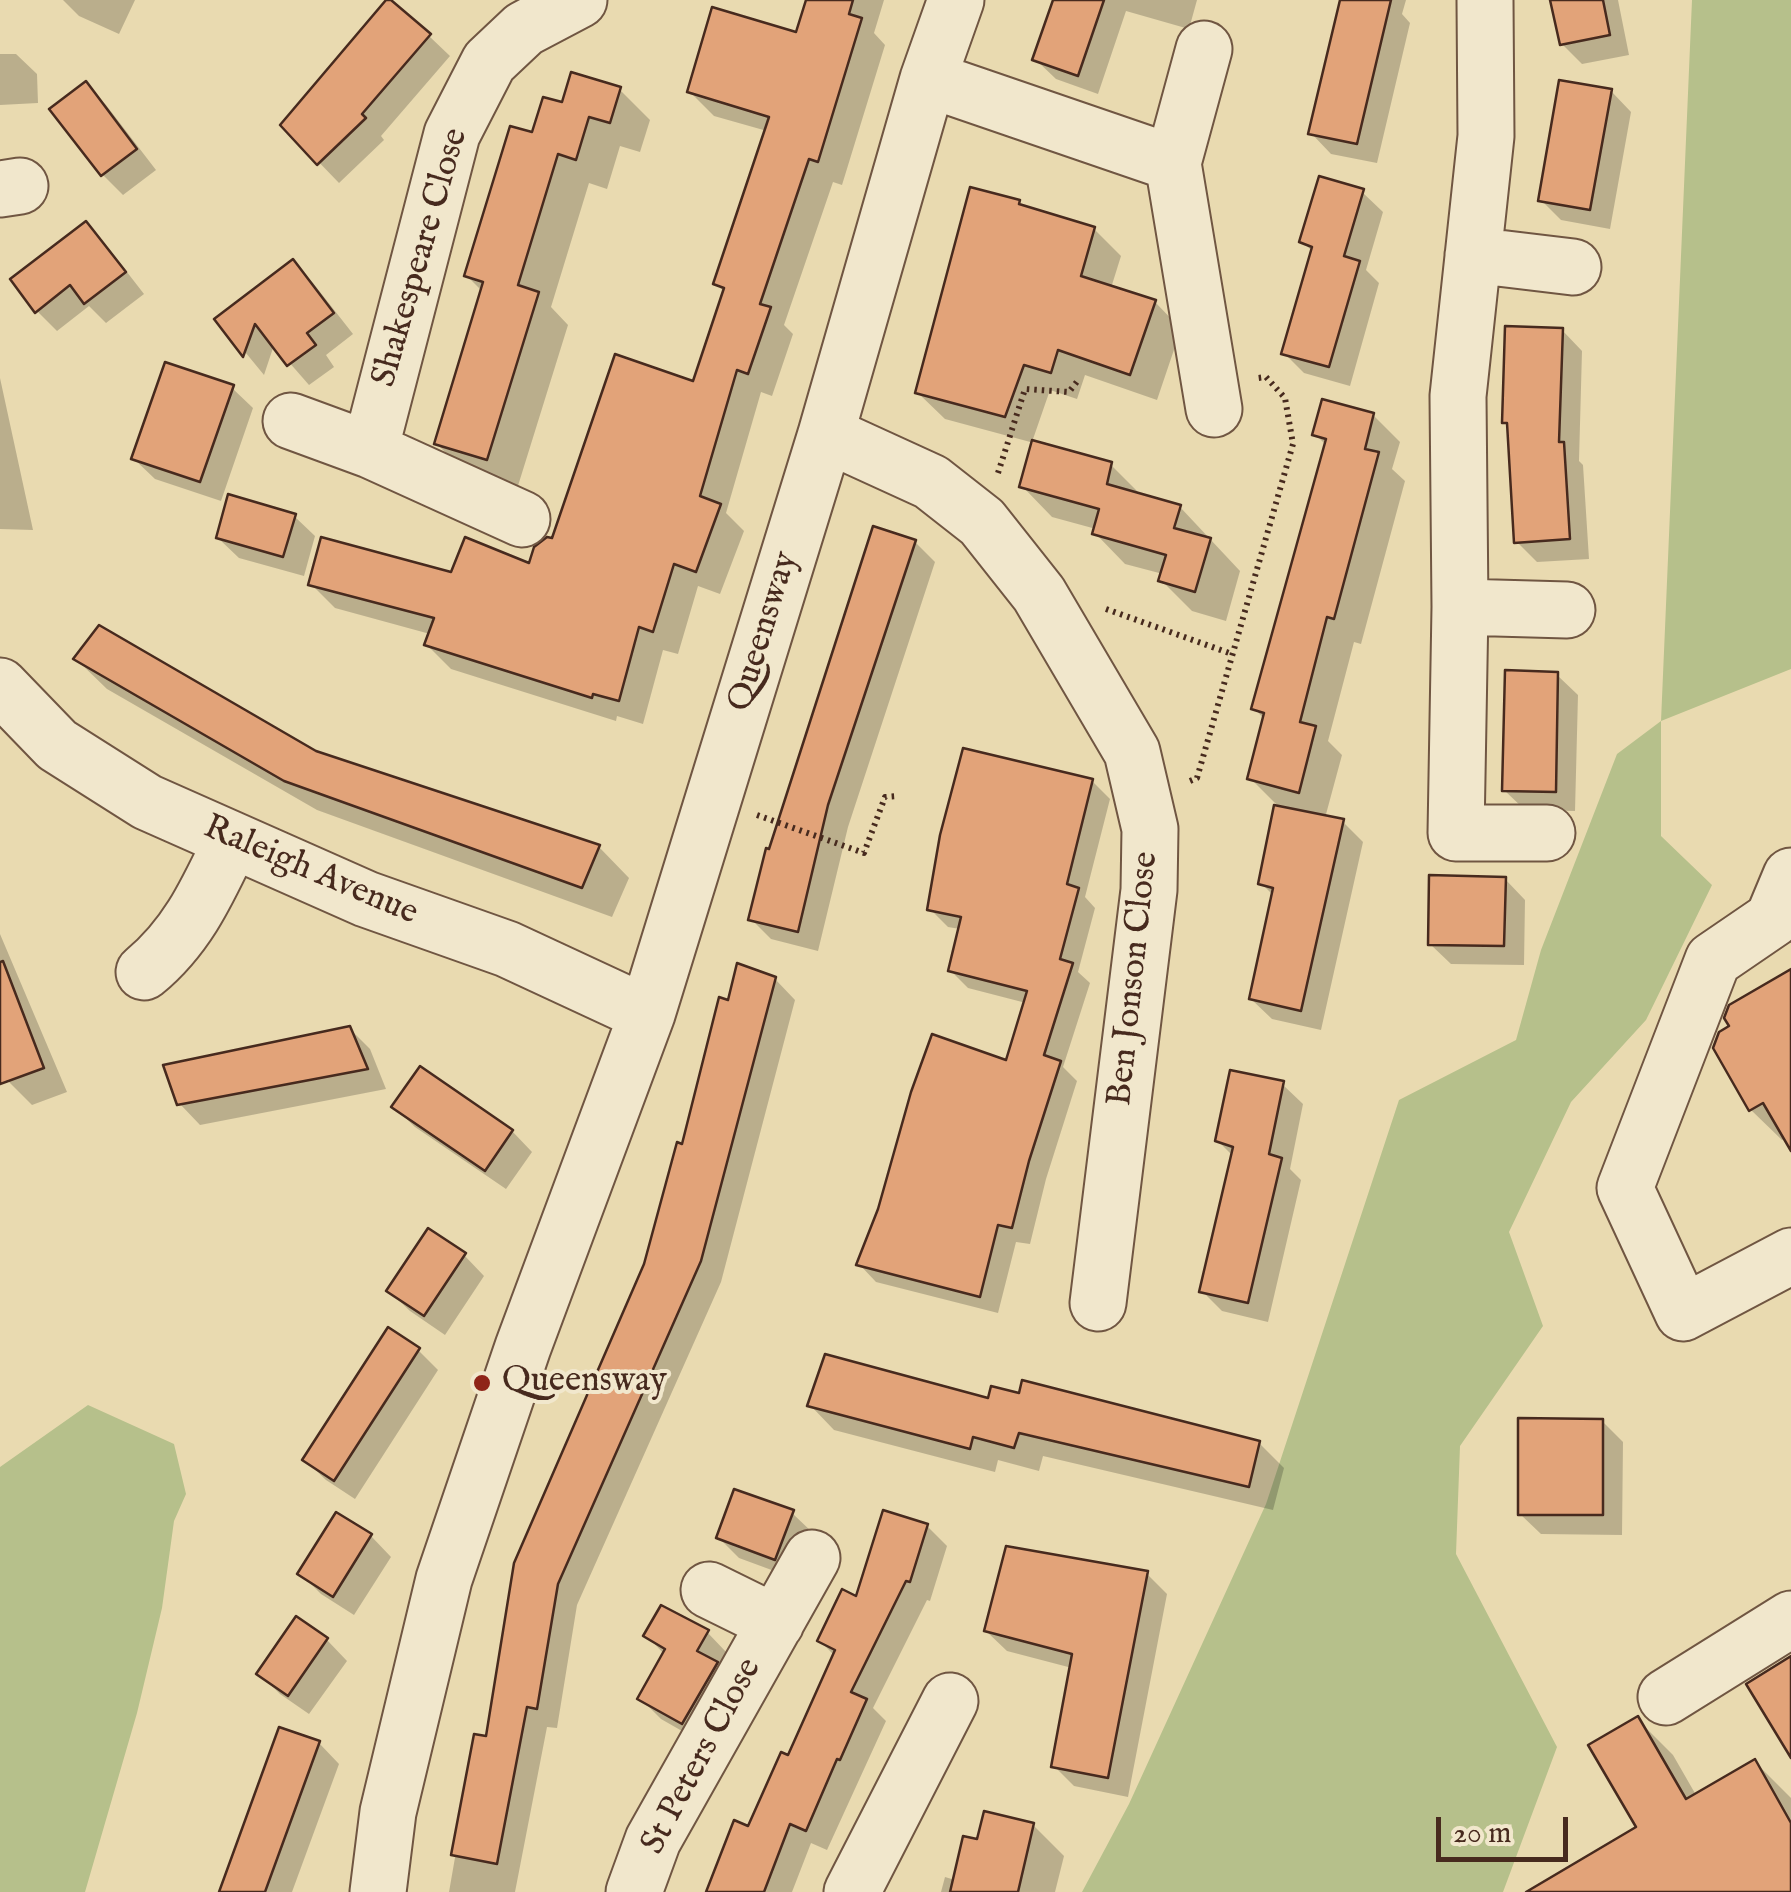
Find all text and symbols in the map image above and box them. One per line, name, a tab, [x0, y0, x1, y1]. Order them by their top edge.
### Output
street label: Shakespeare Close	[365, 124, 479, 392]
street label: Queensway	[721, 547, 809, 717]
street label: Raleigh Avenue	[197, 808, 423, 936]
street label: Ben Jonson Close	[1101, 850, 1169, 1108]
place label: Queensway	[502, 1362, 667, 1404]
marker: Queensway	[471, 1372, 493, 1394]
street label: St Peters Close	[634, 1652, 772, 1862]
scale bar	[1441, 1797, 1574, 1859]
text: 20 m	[1453, 1815, 1512, 1853]

